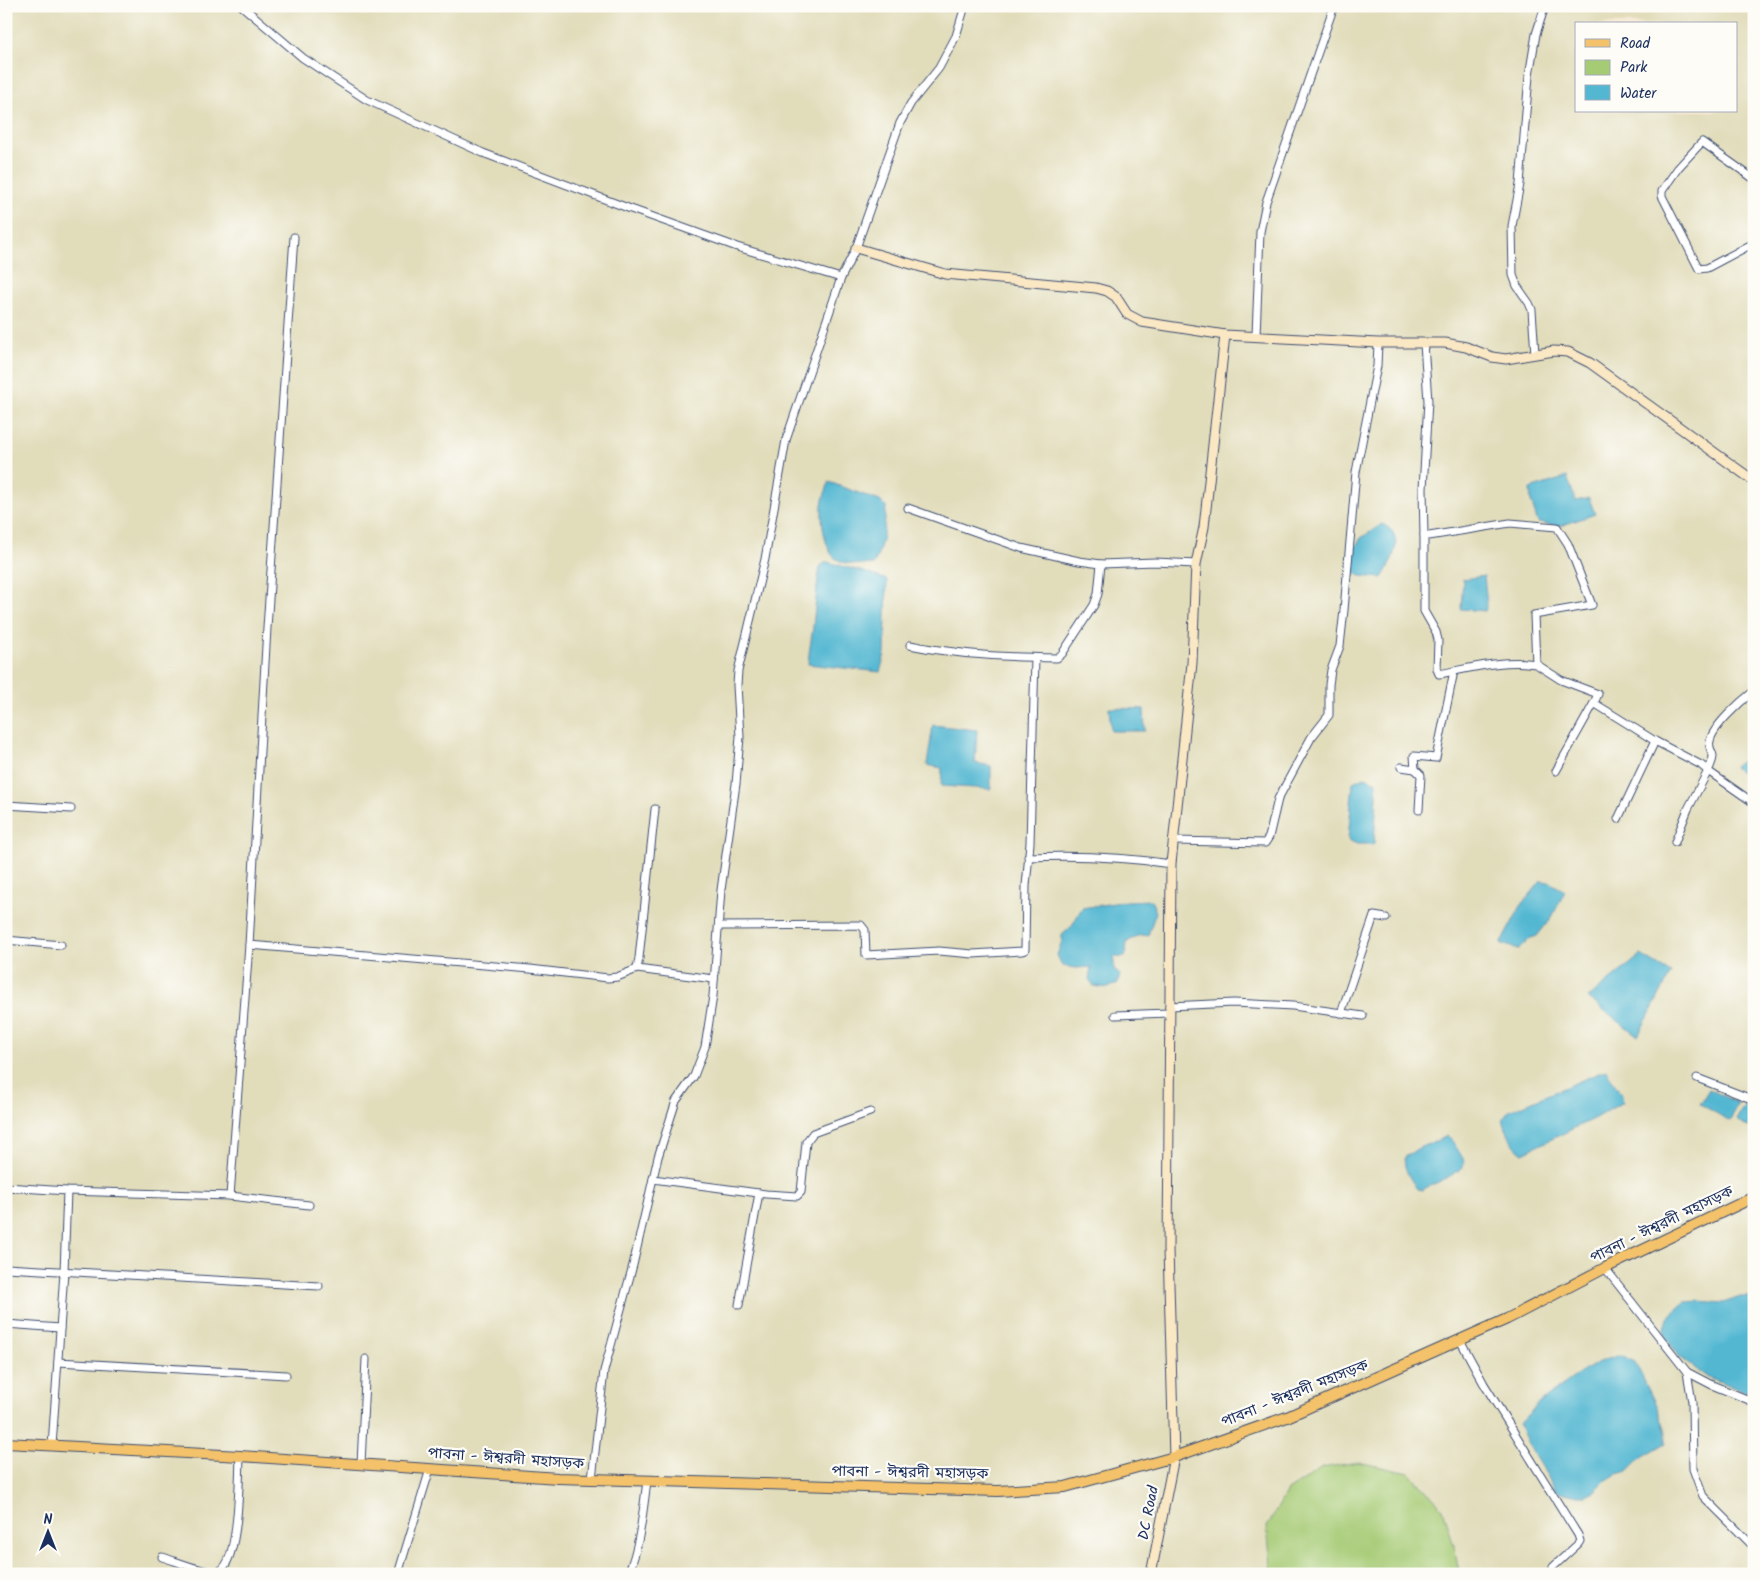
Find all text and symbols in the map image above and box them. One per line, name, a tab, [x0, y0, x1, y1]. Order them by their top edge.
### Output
legend	[1575, 22, 1738, 112]
text: Road	[1620, 32, 1651, 56]
text: Park	[1620, 56, 1648, 80]
text: Water	[1620, 82, 1657, 106]
street label: পাবনা - ঈশ্বরদী মহাসড়ক	[1586, 1179, 1738, 1270]
street label: পাবনা - ঈশ্বরদী মহাসড়ক	[1218, 1353, 1373, 1434]
street label: পাবনা - ঈশ্বরদী মহাসড়ক	[427, 1442, 586, 1476]
street label: পাবনা - ঈশ্বরদী মহাসড়ক	[831, 1460, 989, 1486]
street label: DC Road	[1132, 1483, 1166, 1542]
north arrow	[22, 1508, 72, 1558]
text: N	[44, 1509, 53, 1531]

